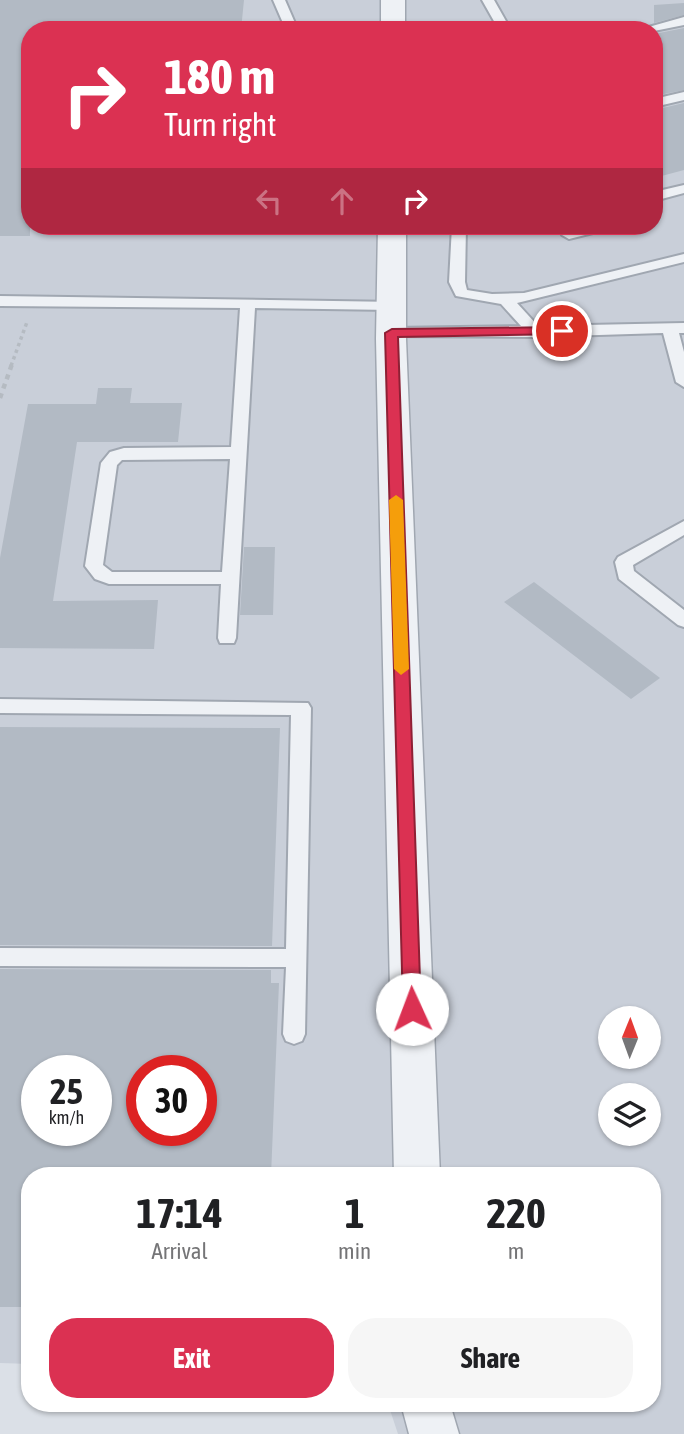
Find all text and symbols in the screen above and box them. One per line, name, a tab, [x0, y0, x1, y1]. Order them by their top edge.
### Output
text: 180 m	[164, 48, 275, 104]
icon: right	[49, 49, 140, 140]
text: Turn right	[164, 106, 277, 143]
icon: left	[250, 182, 288, 220]
icon: ahead	[323, 182, 361, 220]
icon: right	[396, 182, 434, 220]
pin	[532, 301, 592, 361]
icon: arrive	[543, 312, 581, 350]
position arrow	[375, 972, 449, 1046]
north arrow	[598, 1006, 662, 1069]
map controls	[598, 1006, 661, 1146]
speed limit sign: 30	[126, 1055, 217, 1146]
text: 25	[50, 1071, 83, 1111]
button: layers	[598, 1083, 661, 1146]
text: km/h	[49, 1107, 84, 1128]
text: 17:14	[136, 1189, 223, 1237]
text: 1	[345, 1189, 364, 1237]
text: 220	[486, 1189, 546, 1237]
text: Arrival	[151, 1238, 208, 1264]
text: min	[338, 1238, 371, 1264]
text: m	[508, 1238, 524, 1264]
button: Exit	[49, 1318, 334, 1398]
button: Share	[348, 1318, 633, 1398]

